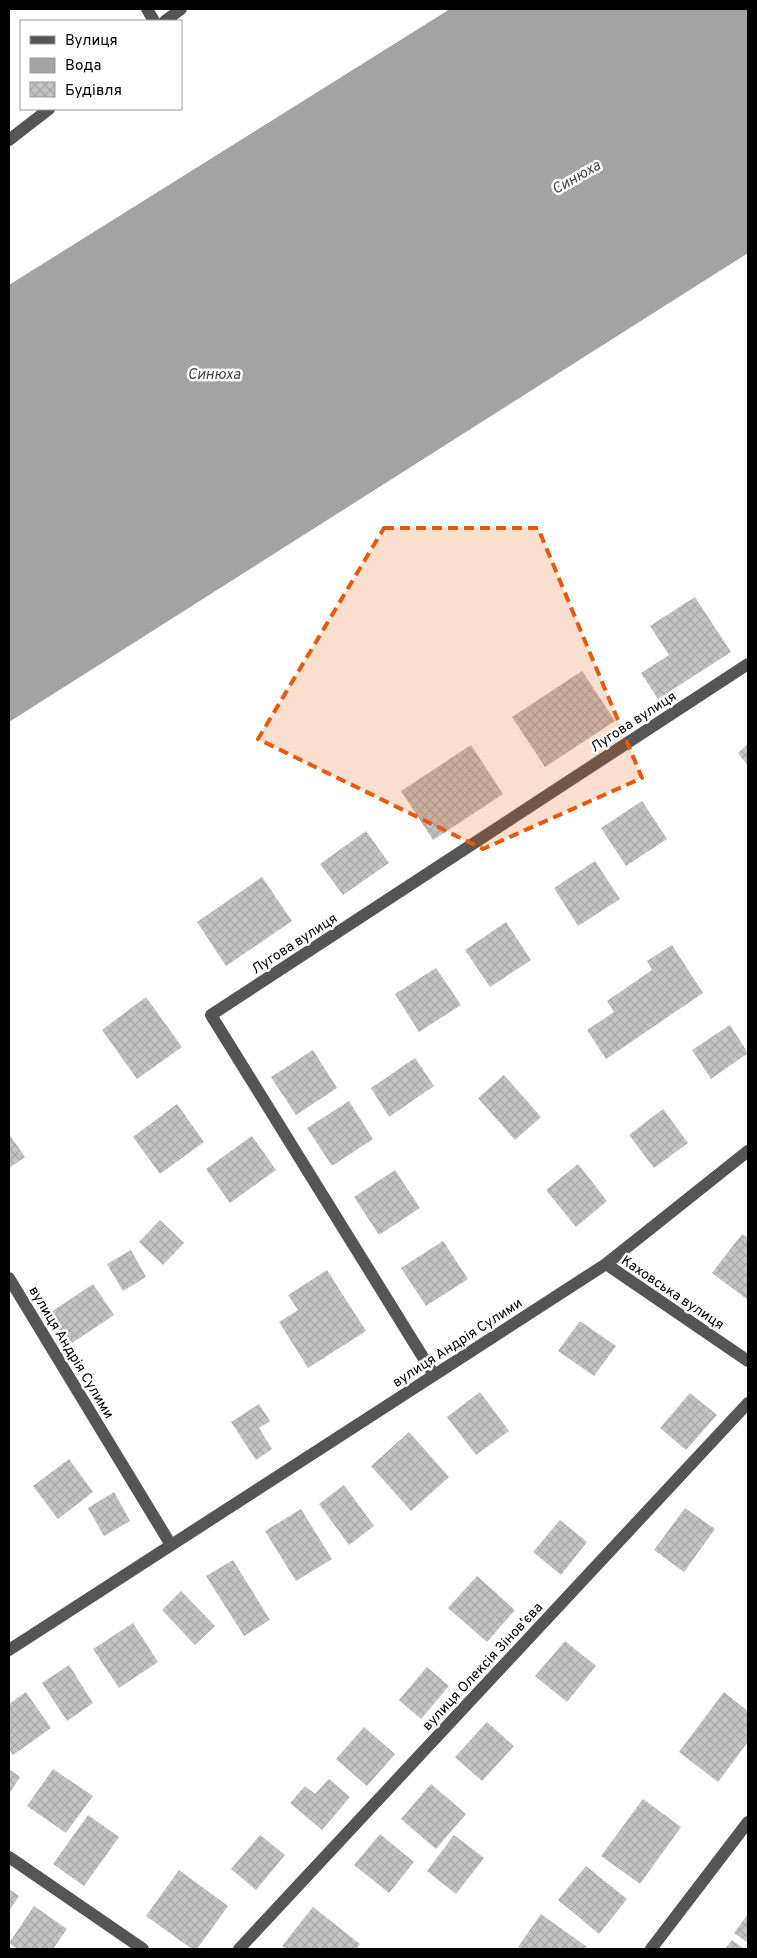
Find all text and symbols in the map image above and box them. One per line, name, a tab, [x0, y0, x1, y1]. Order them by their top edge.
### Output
legend	[20, 20, 182, 110]
text: Вулиця	[65, 32, 118, 51]
text: Вода	[65, 57, 101, 76]
text: Будівля	[65, 82, 122, 101]
water label: Синюха	[549, 157, 605, 200]
water label: Синюха	[187, 366, 241, 385]
street label: Лугова вулиця	[588, 688, 680, 756]
street label: Лугова вулиця	[249, 910, 341, 978]
street label: Каховська вулиця	[617, 1252, 727, 1334]
street label: вулиця Андрія Сулими	[24, 1283, 117, 1422]
street label: вулиця Андрія Сулими	[390, 1295, 526, 1392]
street label: вулиця Олексія Зіновʼєва	[419, 1599, 547, 1735]

